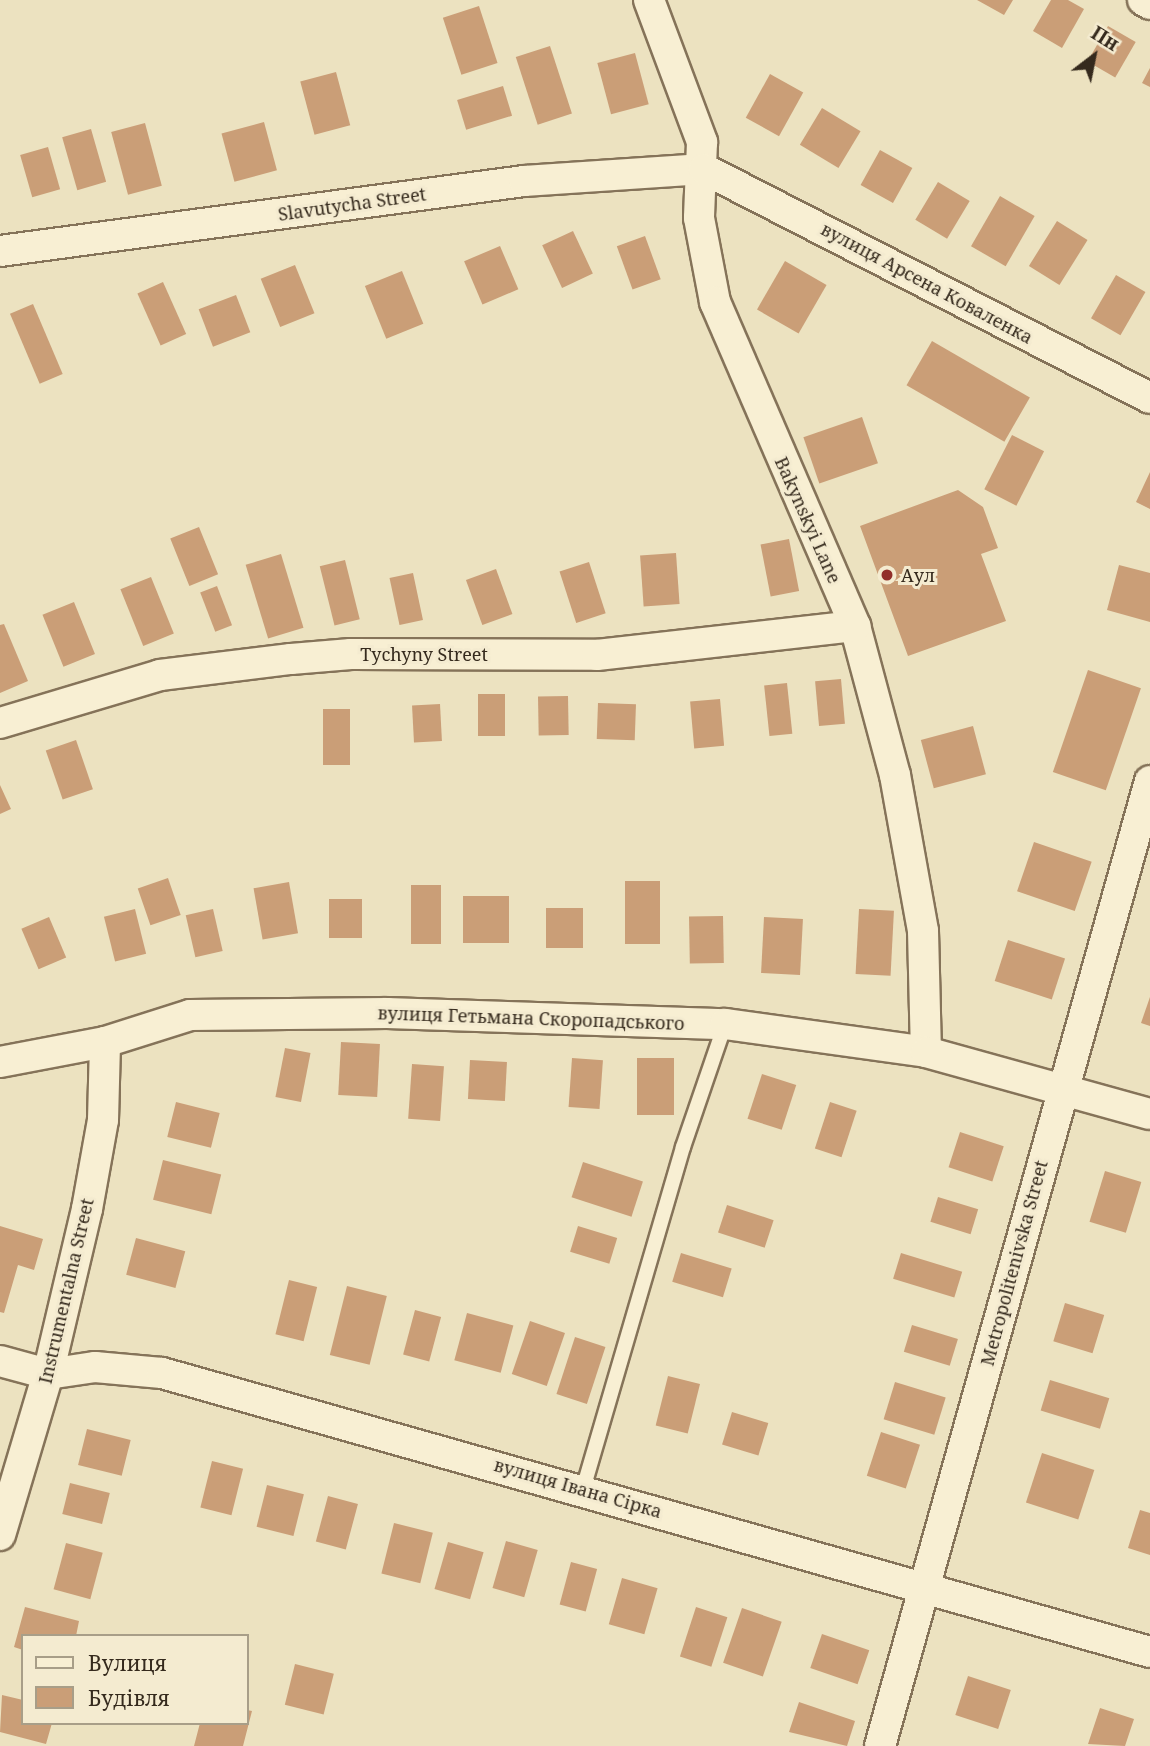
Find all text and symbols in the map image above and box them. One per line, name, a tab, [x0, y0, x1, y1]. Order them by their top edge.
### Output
text: Пн	[1086, 20, 1124, 57]
north arrow	[1059, 21, 1129, 91]
street label: Slavutycha Street	[277, 183, 427, 225]
street label: вулиця Арсена Коваленка	[817, 218, 1037, 348]
street label: Bakynskyi Lane	[770, 453, 846, 587]
place label: Аул	[901, 564, 935, 586]
marker: Аул	[879, 567, 895, 583]
street label: Tychyny Street	[360, 643, 488, 665]
street label: вулиця Гетьмана Скоропадського	[377, 1002, 685, 1034]
street label: Metropolitenivska Street	[976, 1158, 1052, 1368]
street label: Instrumentalna Street	[34, 1196, 98, 1386]
street label: вулиця Івана Сірка	[492, 1454, 664, 1522]
legend	[21, 1634, 248, 1725]
text: Вулиця	[88, 1649, 167, 1677]
text: Будівля	[88, 1684, 170, 1712]

